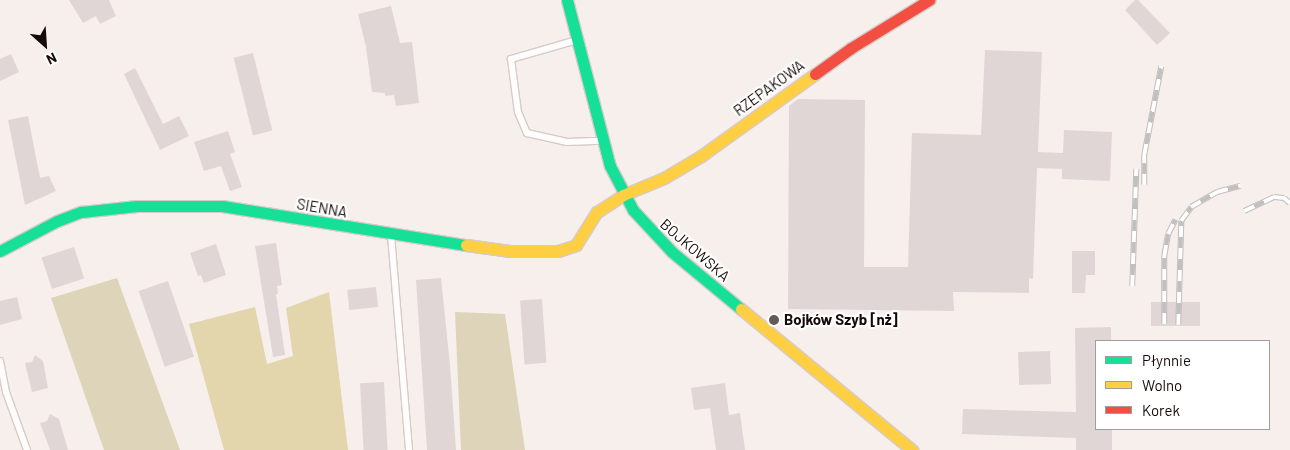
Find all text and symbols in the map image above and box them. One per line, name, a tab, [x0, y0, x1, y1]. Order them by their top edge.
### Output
north arrow	[20, 20, 70, 70]
text: N	[44, 49, 60, 69]
street label: RZEPAKOWA	[730, 56, 808, 120]
street label: SIENNA	[295, 195, 349, 221]
street label: BOJKOWSKA	[657, 215, 733, 285]
place label: Bojków Szyb [nż]	[784, 311, 898, 329]
marker: Bojków Szyb [nż]	[768, 314, 780, 326]
legend	[1095, 340, 1270, 430]
text: Płynnie	[1142, 351, 1191, 369]
text: Wolno	[1142, 376, 1182, 394]
text: Korek	[1142, 401, 1180, 419]

